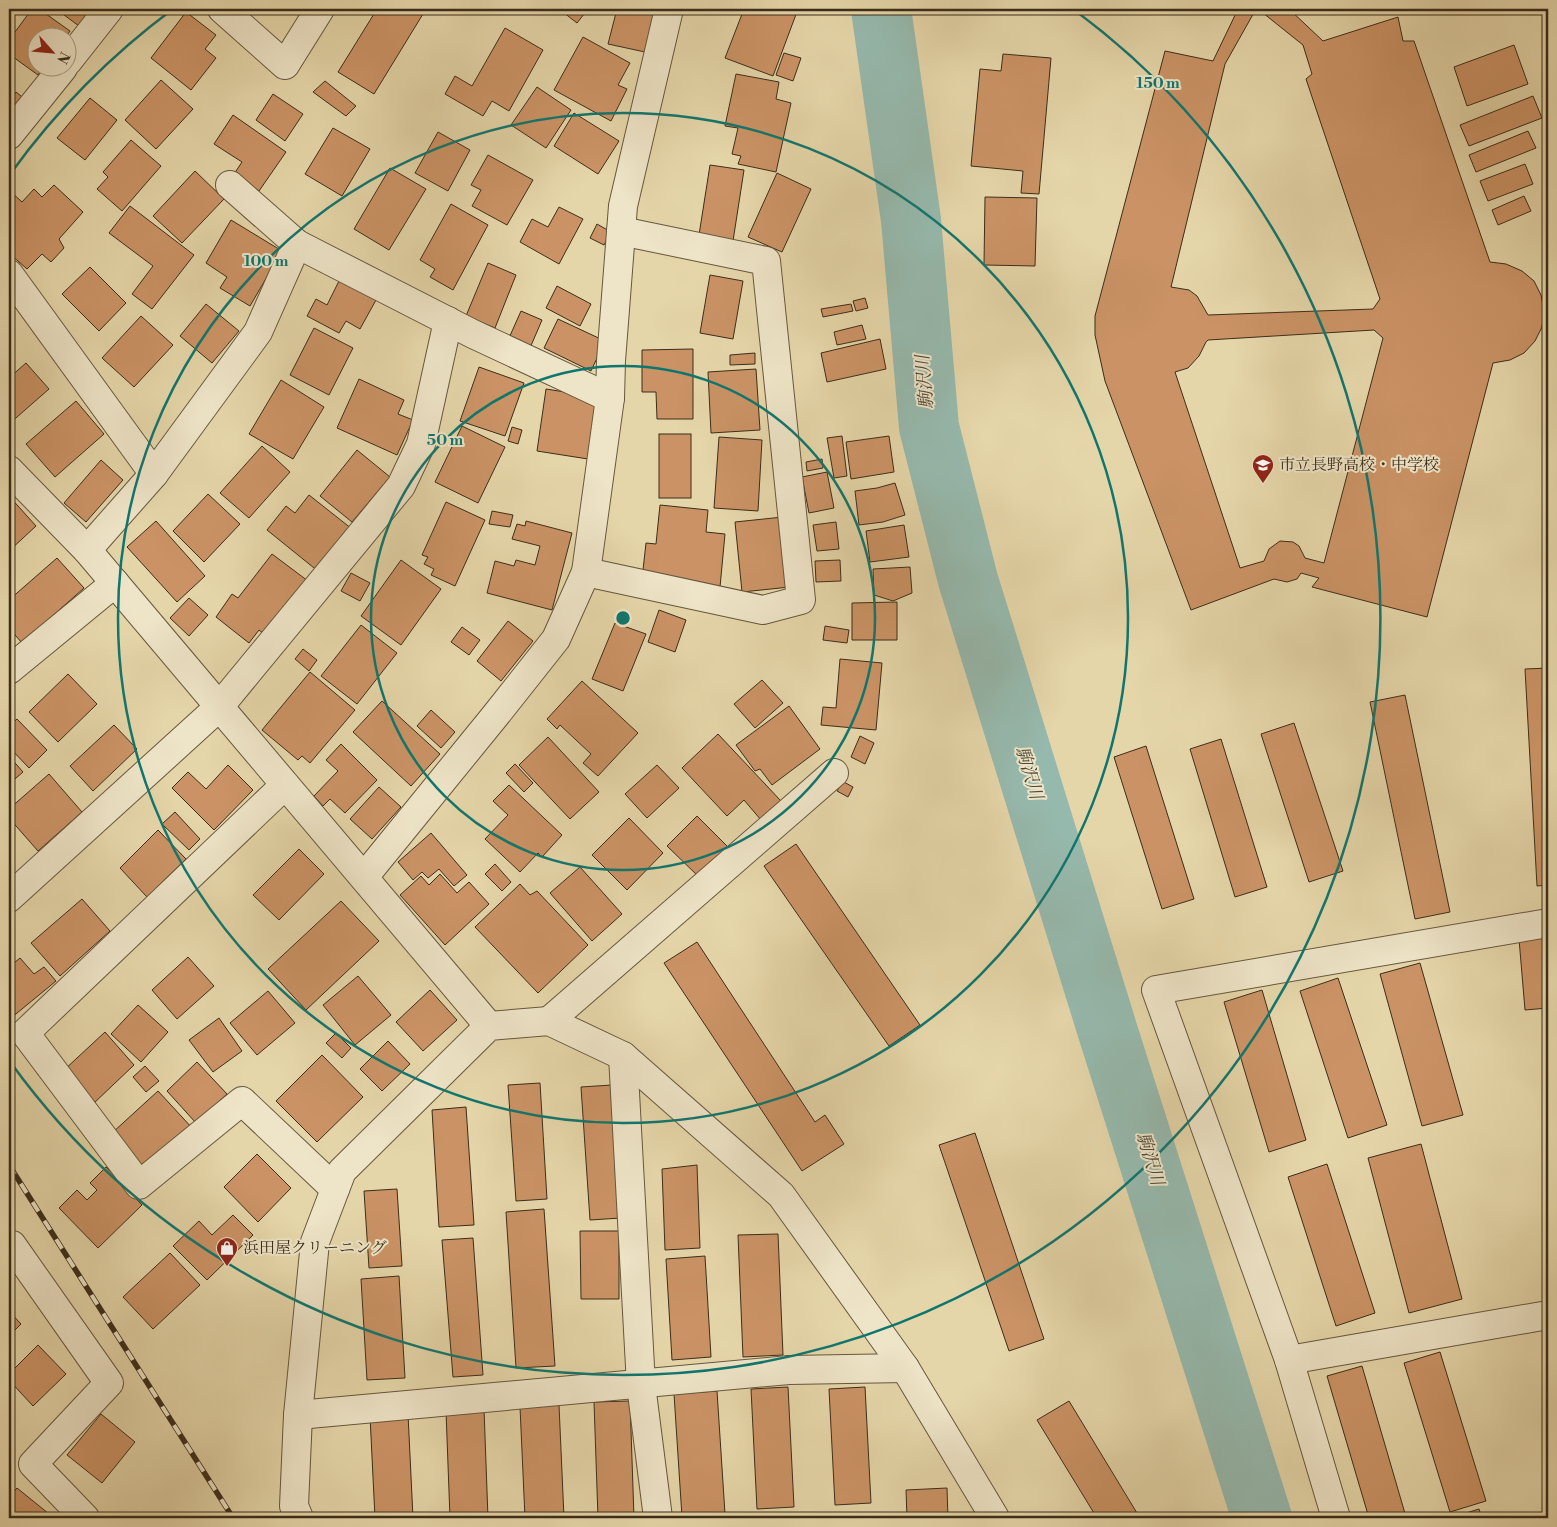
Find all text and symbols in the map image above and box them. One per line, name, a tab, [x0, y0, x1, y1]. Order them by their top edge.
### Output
north arrow	[28, 28, 78, 78]
text: N	[52, 48, 73, 66]
text: 150 m	[1136, 74, 1180, 93]
text: 100 m	[244, 252, 289, 271]
water label: 駒沢川	[911, 352, 939, 410]
text: 50 m	[427, 431, 463, 450]
school or university icon: 市立長野高校・中学校	[1251, 453, 1275, 484]
place label: 市立長野高校・中学校	[1279, 455, 1439, 475]
centre of rings	[614, 609, 632, 627]
water label: 駒沢川	[1010, 744, 1048, 804]
water label: 駒沢川	[1131, 1130, 1169, 1190]
shop icon: 浜田屋クリーニング	[215, 1236, 239, 1267]
place label: 浜田屋クリーニング	[243, 1238, 387, 1258]

